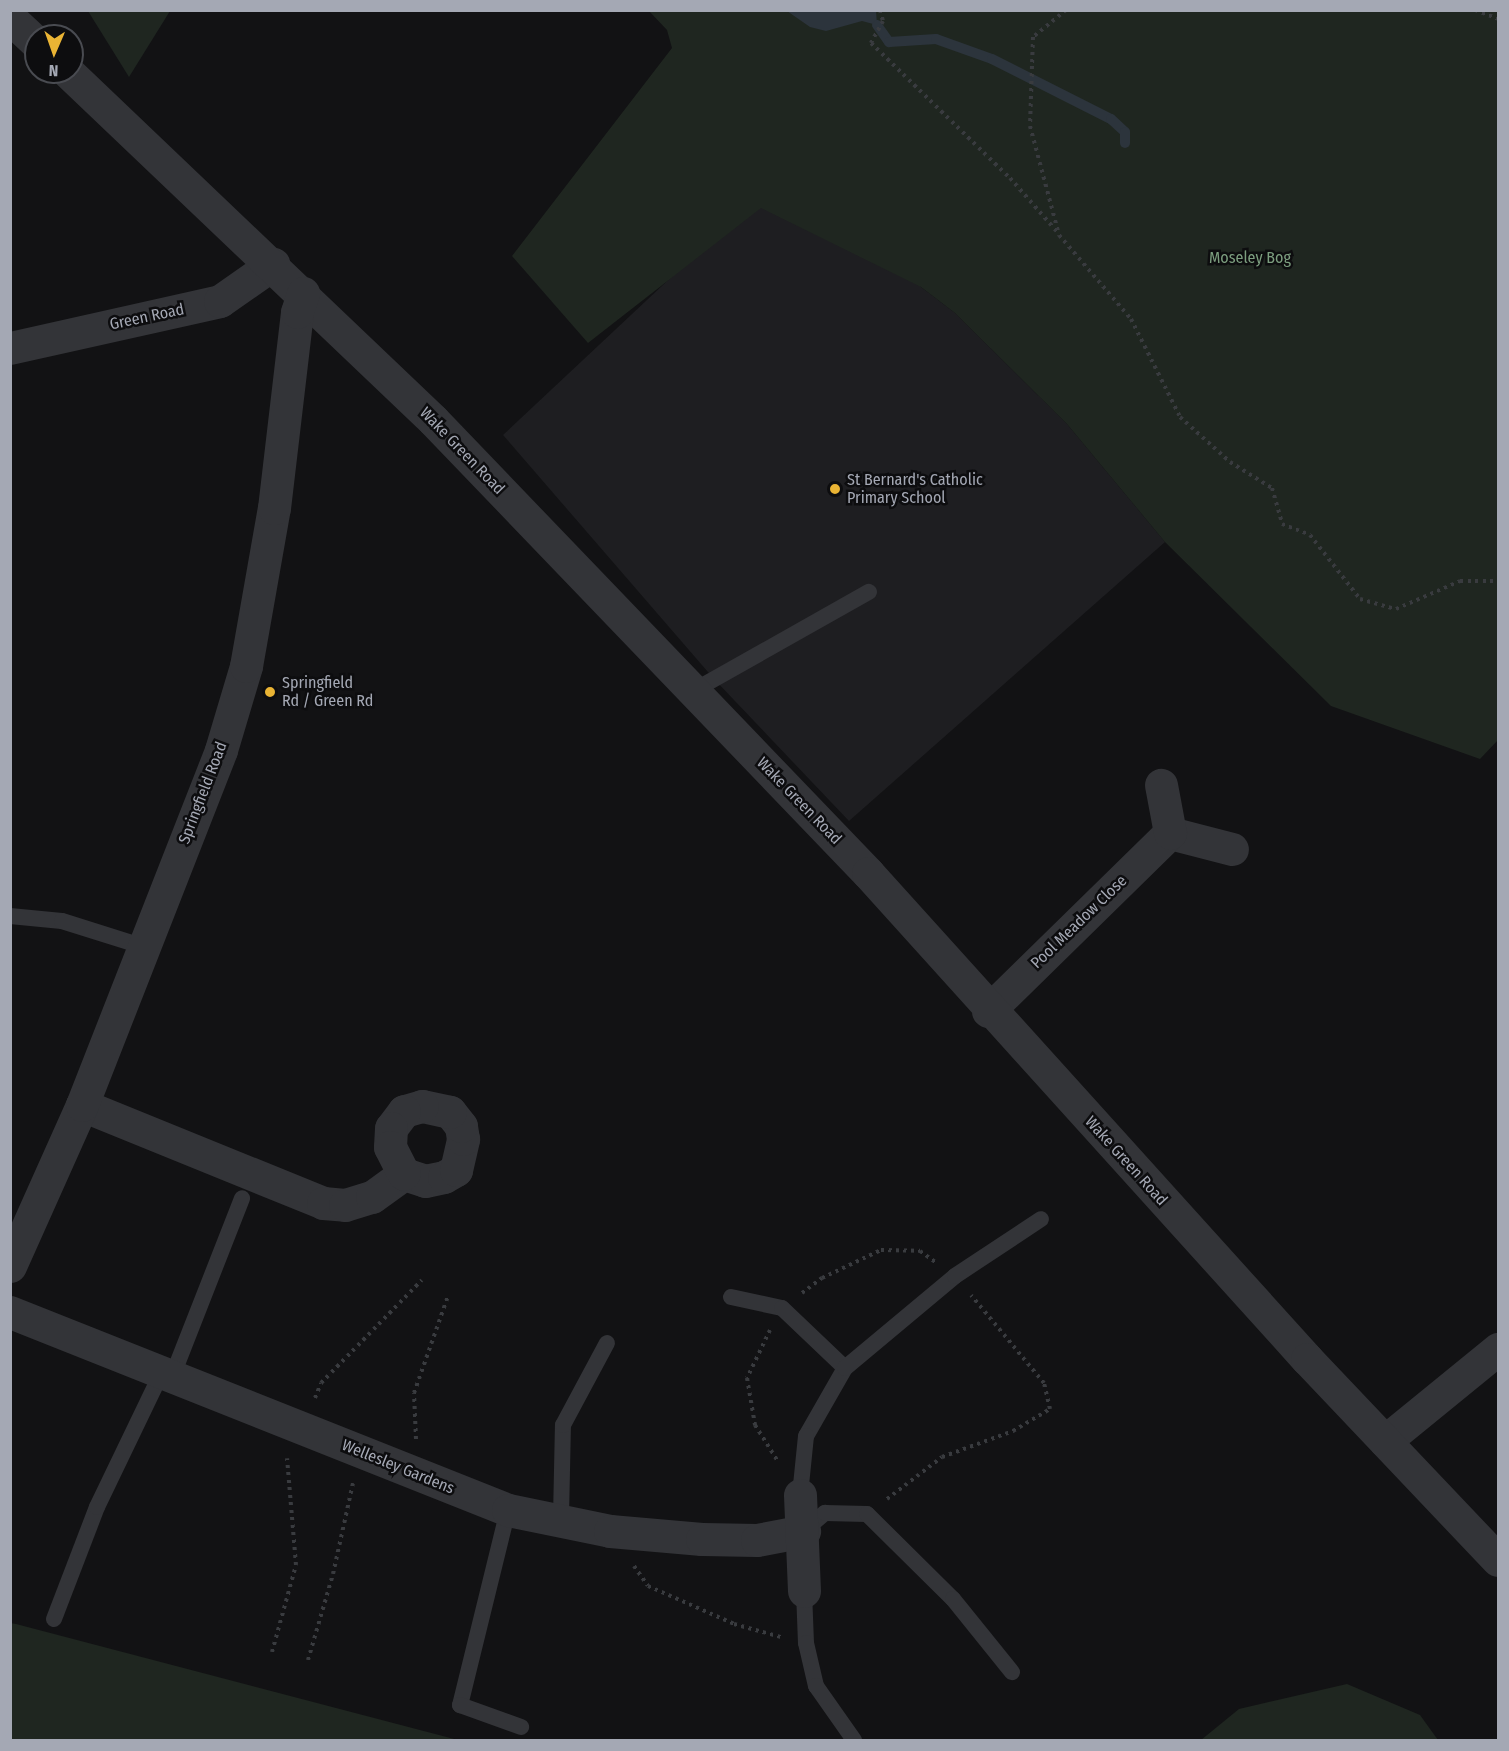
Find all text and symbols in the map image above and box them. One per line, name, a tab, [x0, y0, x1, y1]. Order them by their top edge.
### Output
north arrow	[24, 24, 84, 84]
text: N	[48, 61, 59, 80]
park label: Moseley Bog	[1209, 248, 1291, 268]
street label: Green Road	[108, 300, 186, 334]
street label: Wake Green Road	[416, 403, 508, 499]
place label: St Bernard's Catholic Primary School	[847, 470, 983, 508]
marker: St Bernard's Catholic Primary School	[828, 482, 842, 496]
place label: Springfield Rd / Green Rd	[282, 673, 373, 711]
marker: Springfield Rd / Green Rd	[263, 685, 277, 699]
street label: Springfield Road	[175, 739, 231, 847]
street label: Wake Green Road	[753, 753, 845, 849]
street label: Pool Meadow Close	[1027, 871, 1131, 973]
street label: Wake Green Road	[1081, 1112, 1171, 1210]
street label: Wellesley Gardens	[339, 1436, 457, 1498]

